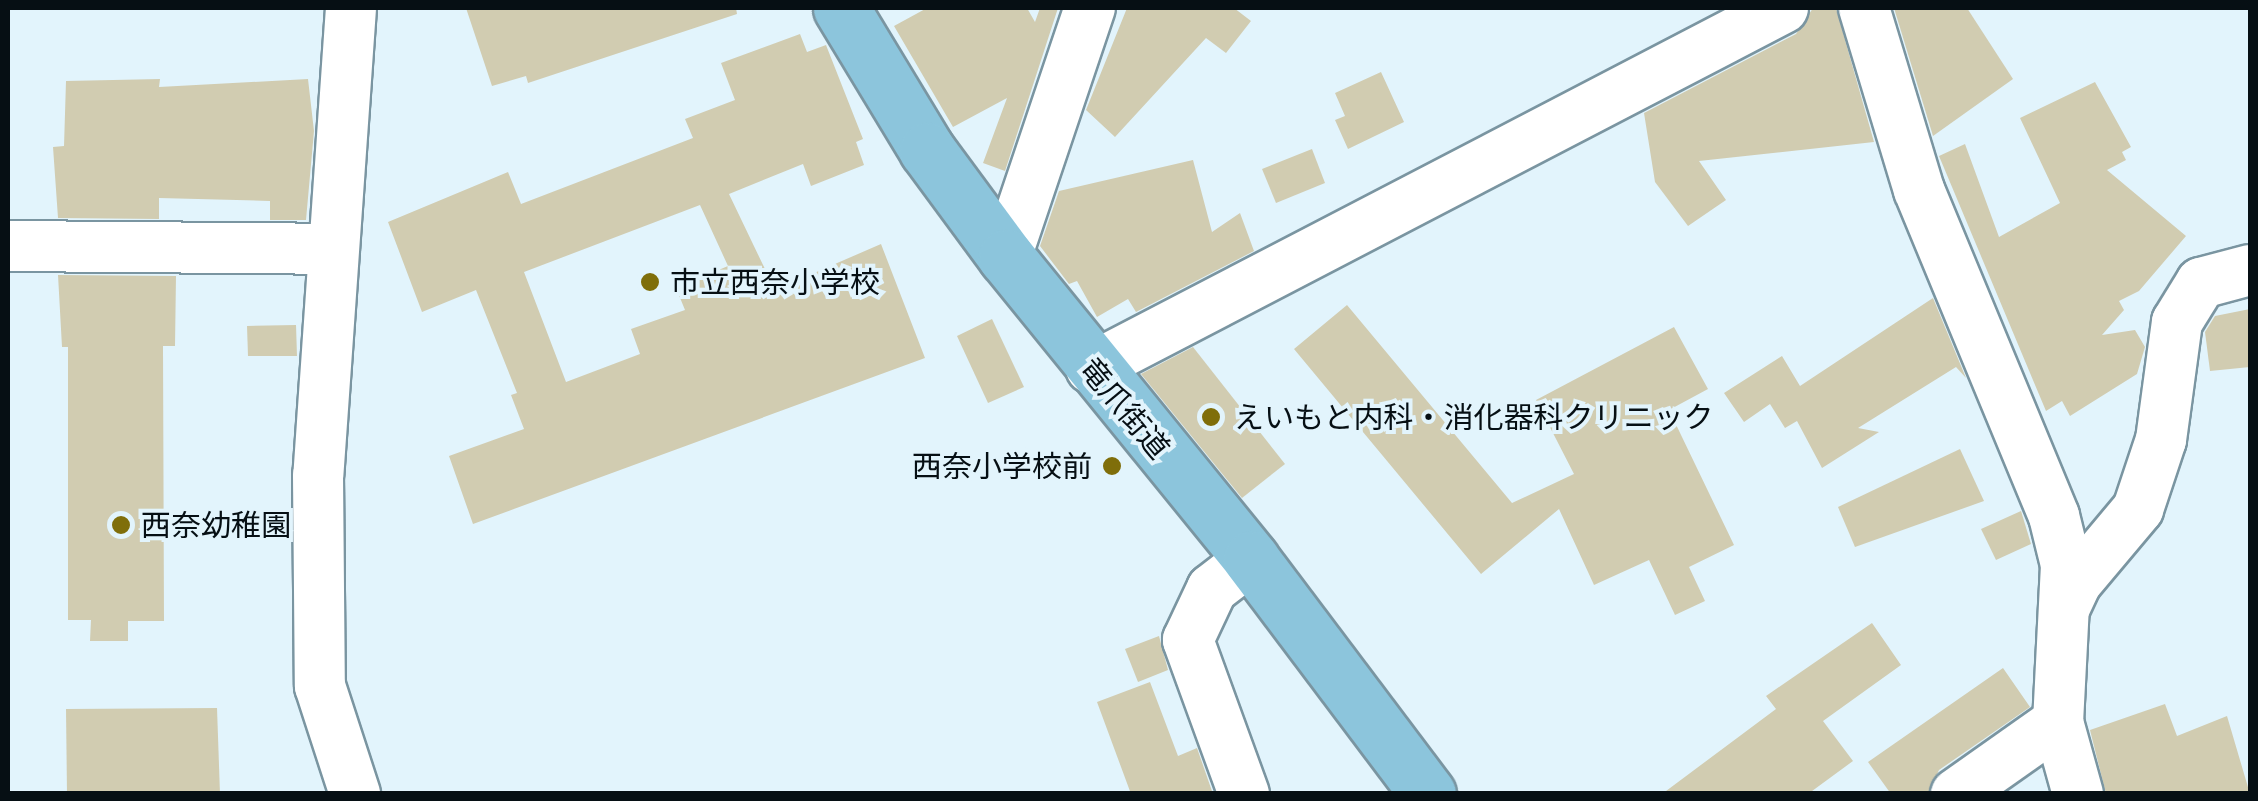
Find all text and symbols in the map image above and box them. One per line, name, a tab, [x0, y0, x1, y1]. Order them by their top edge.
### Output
place label: 市立西奈小学校	[670, 264, 880, 300]
marker: 市立西奈小学校	[639, 271, 661, 293]
street label: 竜爪街道	[1073, 350, 1177, 466]
place label: えいもと内科・消化器科クリニック	[1234, 399, 1714, 435]
marker: えいもと内科・消化器科クリニック	[1198, 404, 1224, 430]
place label: 西奈小学校前	[912, 448, 1092, 484]
marker: 西奈小学校前	[1101, 455, 1123, 477]
place label: 西奈幼稚園	[141, 507, 291, 543]
marker: 西奈幼稚園	[110, 514, 132, 536]

